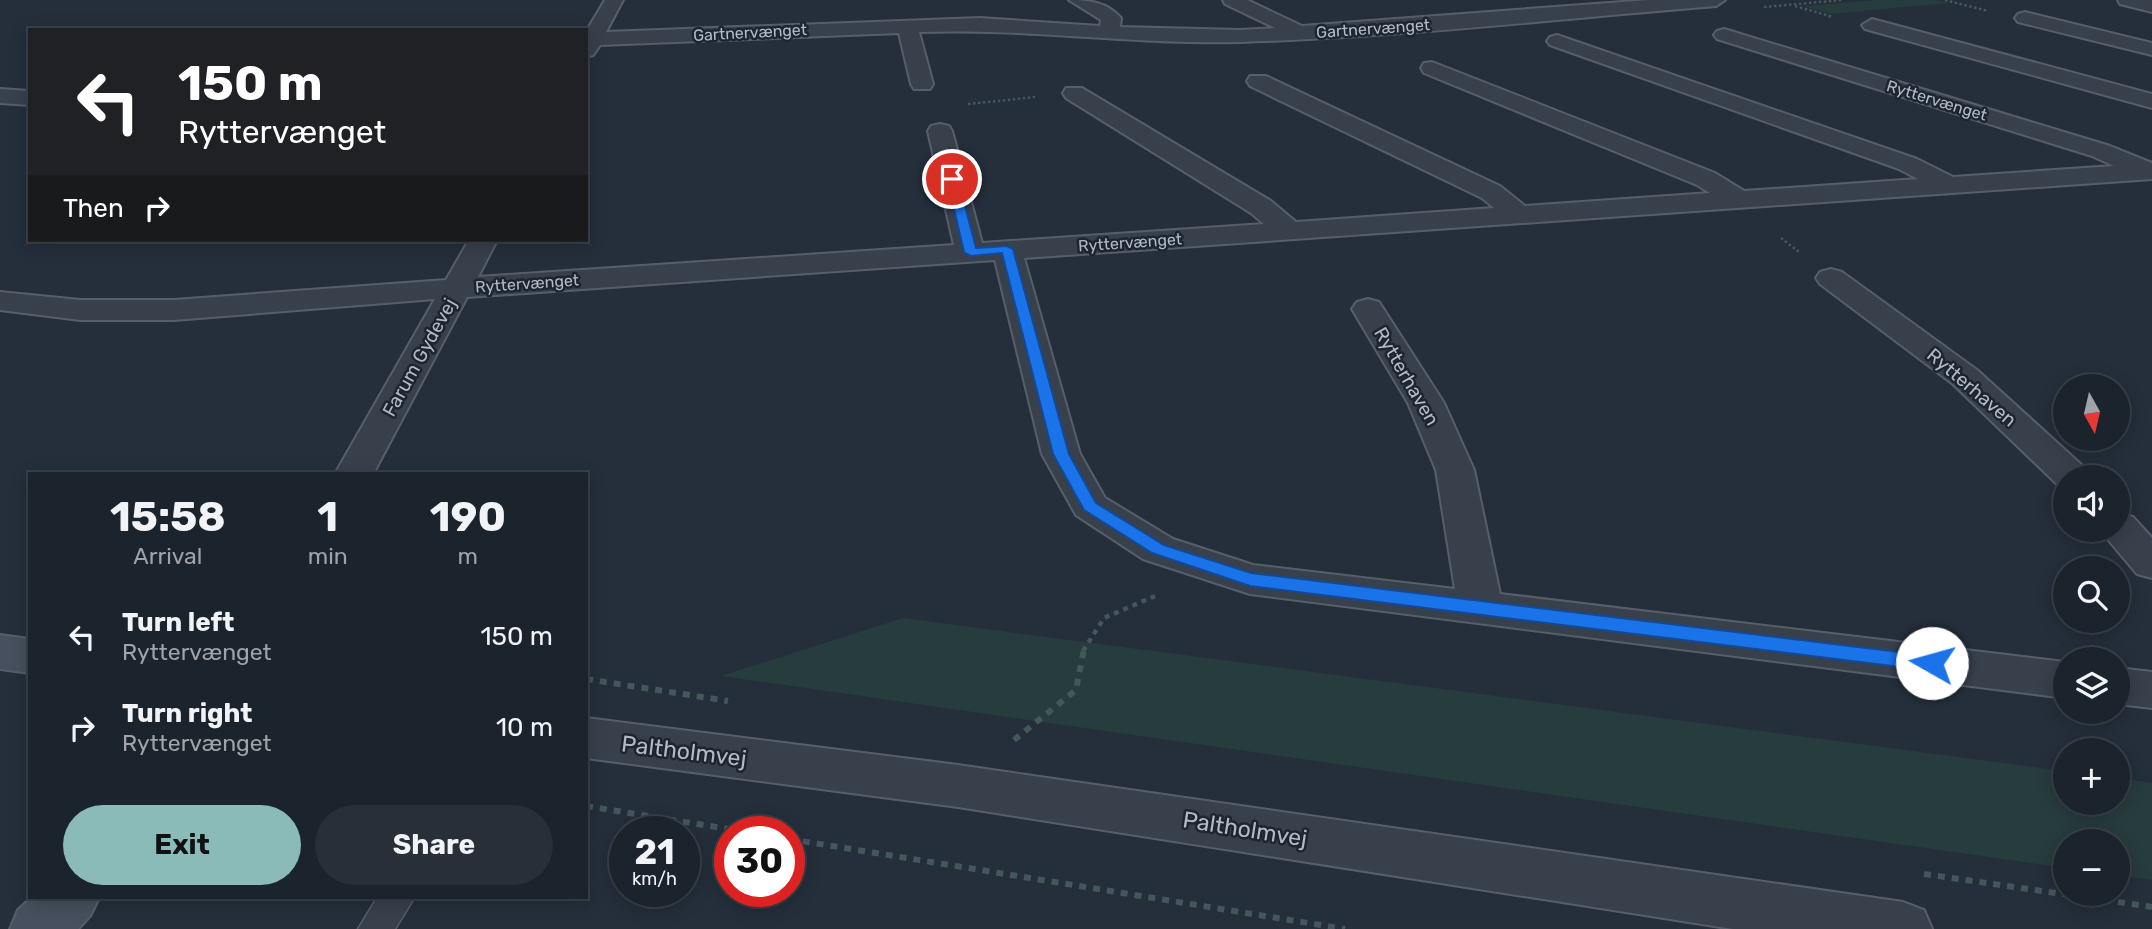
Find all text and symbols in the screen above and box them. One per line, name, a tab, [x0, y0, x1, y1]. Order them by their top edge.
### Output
street label: Gartnervænget	[1316, 15, 1431, 42]
street label: Gartnervænget	[693, 20, 807, 45]
text: 150 m	[178, 54, 323, 112]
icon: left	[63, 56, 154, 147]
street label: Ryttervænget	[1884, 76, 1989, 125]
text: Ryttervænget	[178, 113, 386, 151]
pin	[922, 149, 982, 209]
icon: arrive	[933, 160, 971, 198]
icon: right	[138, 189, 176, 227]
text: Then	[63, 193, 124, 224]
street label: Ryttervænget	[1077, 229, 1183, 256]
street label: Ryttervænget	[474, 270, 580, 297]
street label: Farum Gydevej	[377, 294, 461, 420]
street label: Rytterhaven	[1369, 323, 1444, 430]
street label: Rytterhaven	[1922, 343, 2021, 432]
north arrow	[2053, 374, 2130, 452]
map controls	[2053, 374, 2130, 906]
button: sound	[2053, 465, 2130, 542]
text: 15:58	[110, 492, 226, 542]
text: 1	[317, 492, 338, 542]
text: 190	[430, 492, 506, 542]
text: Arrival	[133, 542, 202, 570]
text: min	[308, 542, 348, 570]
text: m	[458, 542, 478, 570]
button: search	[2053, 556, 2130, 633]
text: Turn left	[122, 607, 234, 638]
icon: left	[63, 618, 101, 656]
text: 150 m	[480, 621, 553, 652]
position arrow	[1895, 626, 1969, 700]
text: Ryttervænget	[122, 638, 272, 666]
button: layers	[2053, 647, 2130, 724]
text: Turn right	[122, 698, 252, 729]
icon: right	[63, 709, 101, 747]
text: 10 m	[496, 712, 553, 743]
text: Ryttervænget	[122, 729, 272, 757]
street label: Paltholmvej	[620, 729, 748, 773]
button: +	[2053, 738, 2130, 815]
button: Exit	[63, 805, 301, 885]
button: Share	[315, 805, 553, 885]
street label: Paltholmvej	[1181, 805, 1309, 853]
speed limit sign: 30	[714, 816, 805, 907]
button: −	[2053, 829, 2130, 906]
text: 21	[634, 831, 675, 873]
text: km/h	[632, 868, 677, 890]

